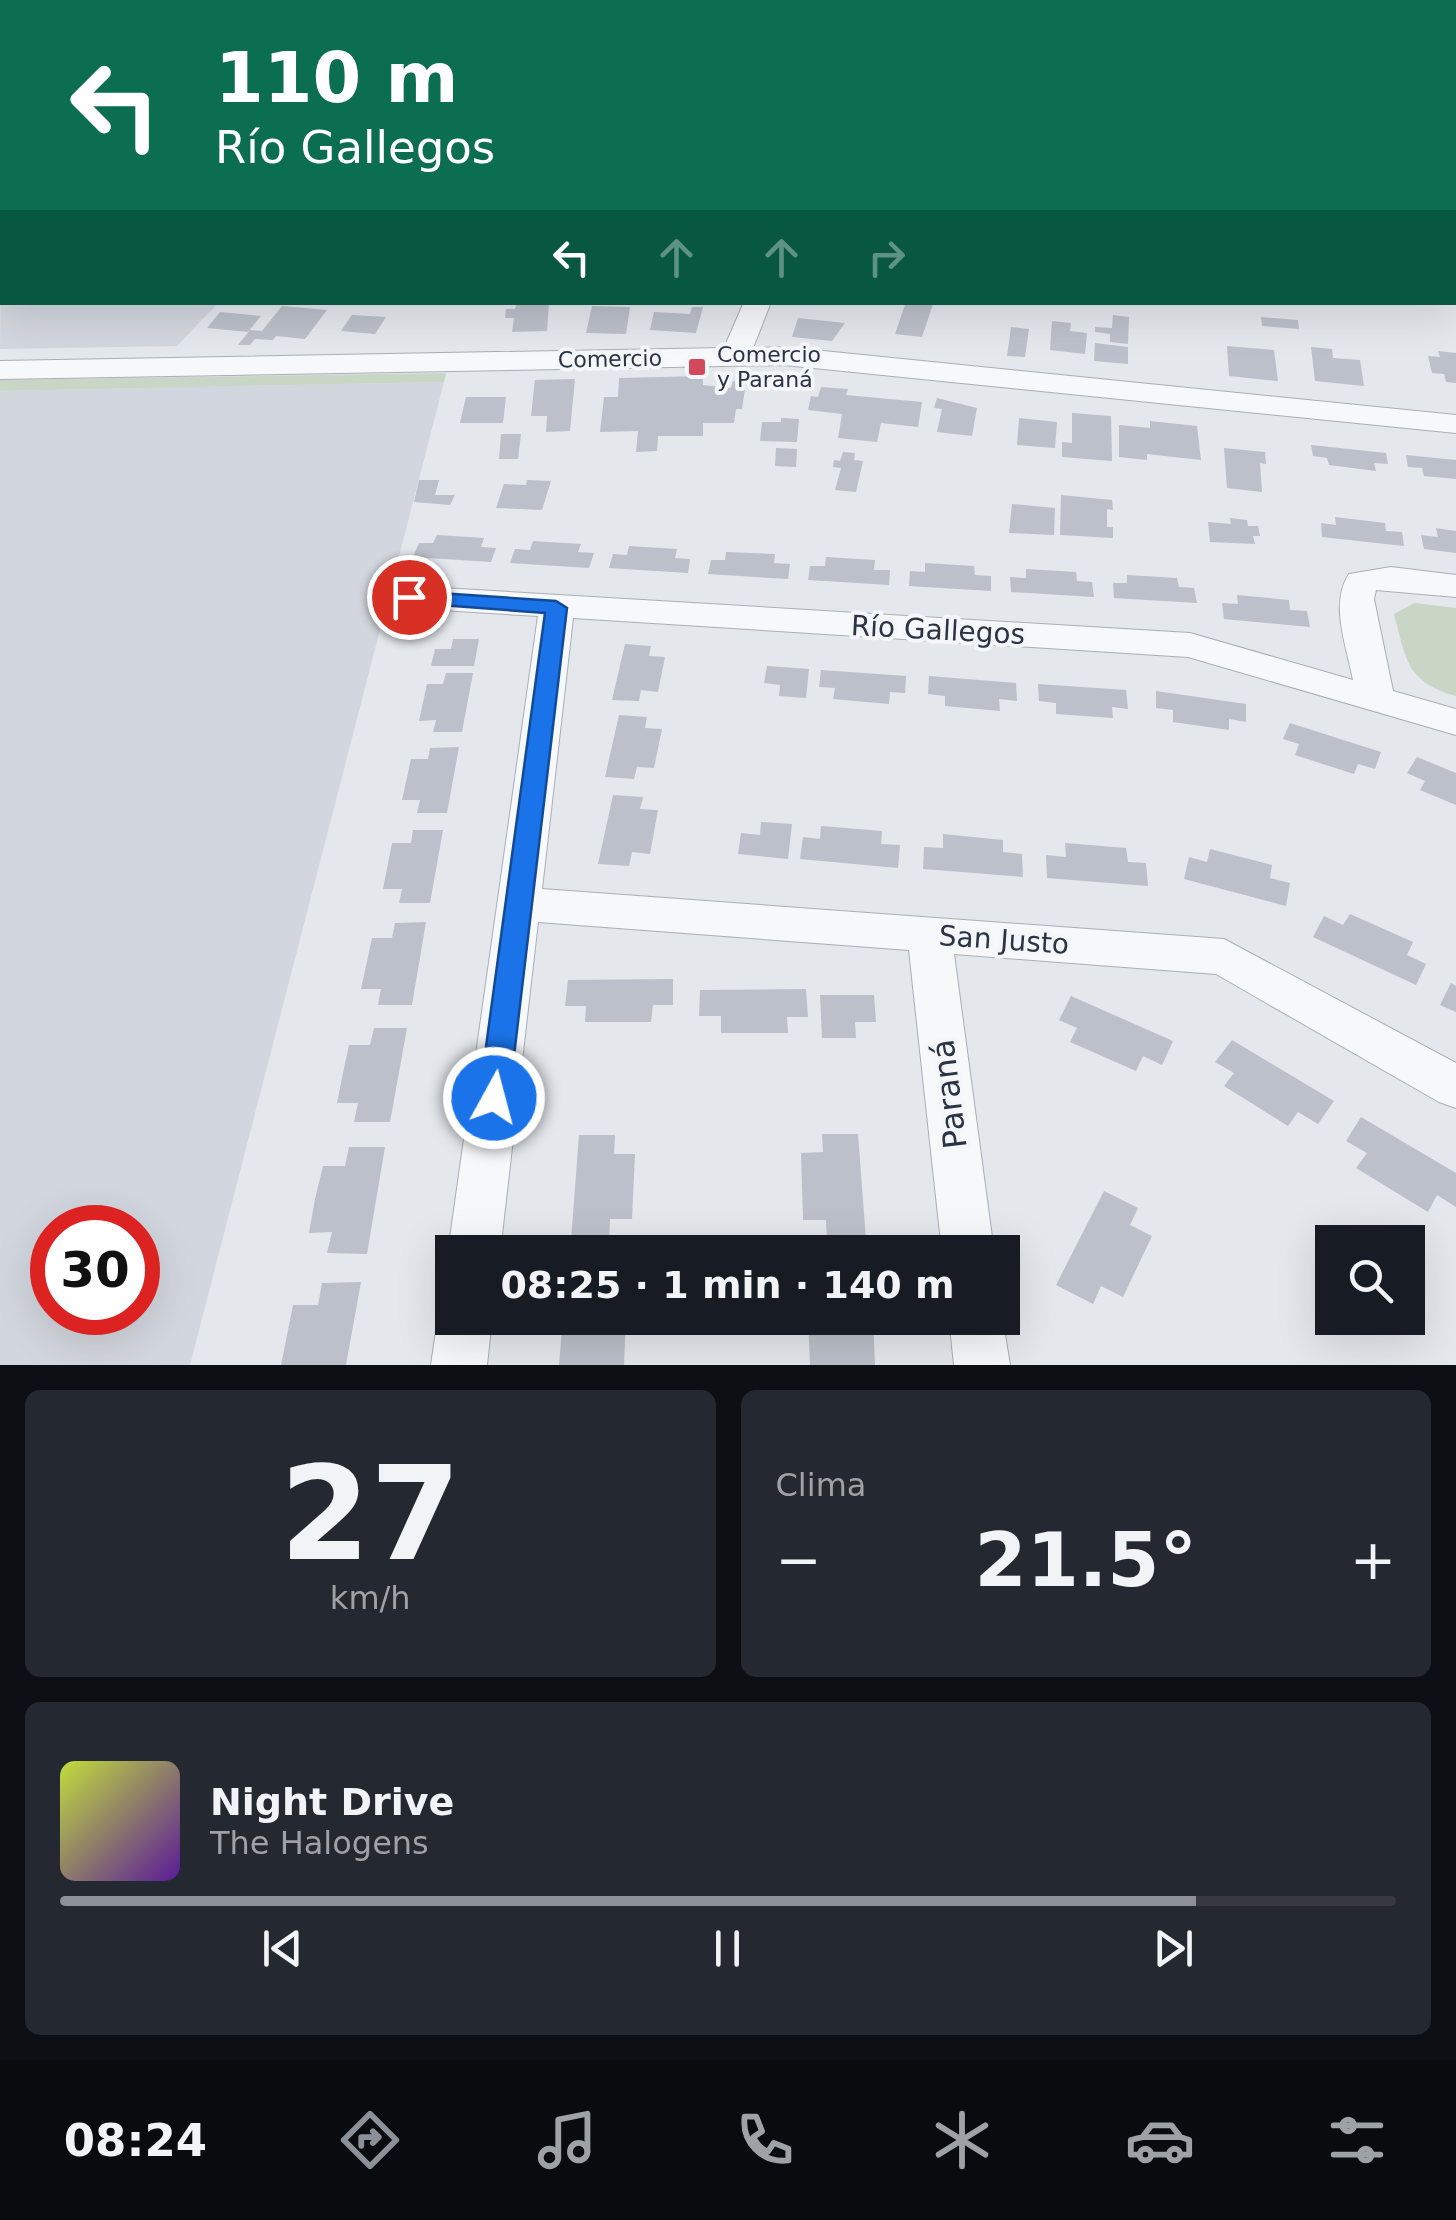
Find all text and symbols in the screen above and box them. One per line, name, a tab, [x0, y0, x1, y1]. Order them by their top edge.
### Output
text: 110 m	[215, 37, 458, 119]
icon: left	[50, 40, 180, 170]
text: Río Gallegos	[215, 121, 495, 174]
icon: left	[544, 230, 599, 285]
icon: ahead	[649, 230, 704, 285]
icon: ahead	[754, 230, 809, 285]
icon: right	[859, 230, 914, 285]
place label: Comercio y Paraná	[717, 342, 821, 392]
street label: Comercio	[558, 346, 662, 372]
marker: Comercio y Paraná	[686, 356, 708, 378]
pin	[367, 555, 452, 640]
icon: arrive	[382, 570, 437, 625]
street label: Río Gallegos	[850, 609, 1026, 651]
street label: San Justo	[938, 919, 1070, 961]
street label: Paraná	[923, 1037, 975, 1151]
position arrow	[442, 1046, 546, 1150]
speed limit sign: 30	[30, 1205, 160, 1335]
map controls	[1315, 1225, 1425, 1335]
button: search	[1315, 1225, 1425, 1335]
text: 08:25 · 1 min · 140 m	[500, 1263, 955, 1307]
text: 27	[280, 1438, 461, 1590]
text: Clima	[776, 1466, 866, 1504]
text: 21.5°	[974, 1516, 1197, 1604]
text: −	[776, 1528, 822, 1592]
text: +	[1350, 1528, 1396, 1592]
text: km/h	[330, 1579, 411, 1617]
text: Night Drive	[210, 1780, 454, 1824]
text: The Halogens	[210, 1824, 429, 1862]
icon: previous	[255, 1921, 310, 1976]
icon: pause	[700, 1921, 755, 1976]
icon: next	[1146, 1921, 1201, 1976]
icon: directions	[335, 2105, 405, 2175]
icon: music	[532, 2105, 602, 2175]
icon: phone	[730, 2105, 800, 2175]
icon: climate	[927, 2105, 997, 2175]
icon: car	[1125, 2105, 1195, 2175]
icon: filters	[1322, 2105, 1392, 2175]
text: 08:24	[64, 2114, 207, 2167]

